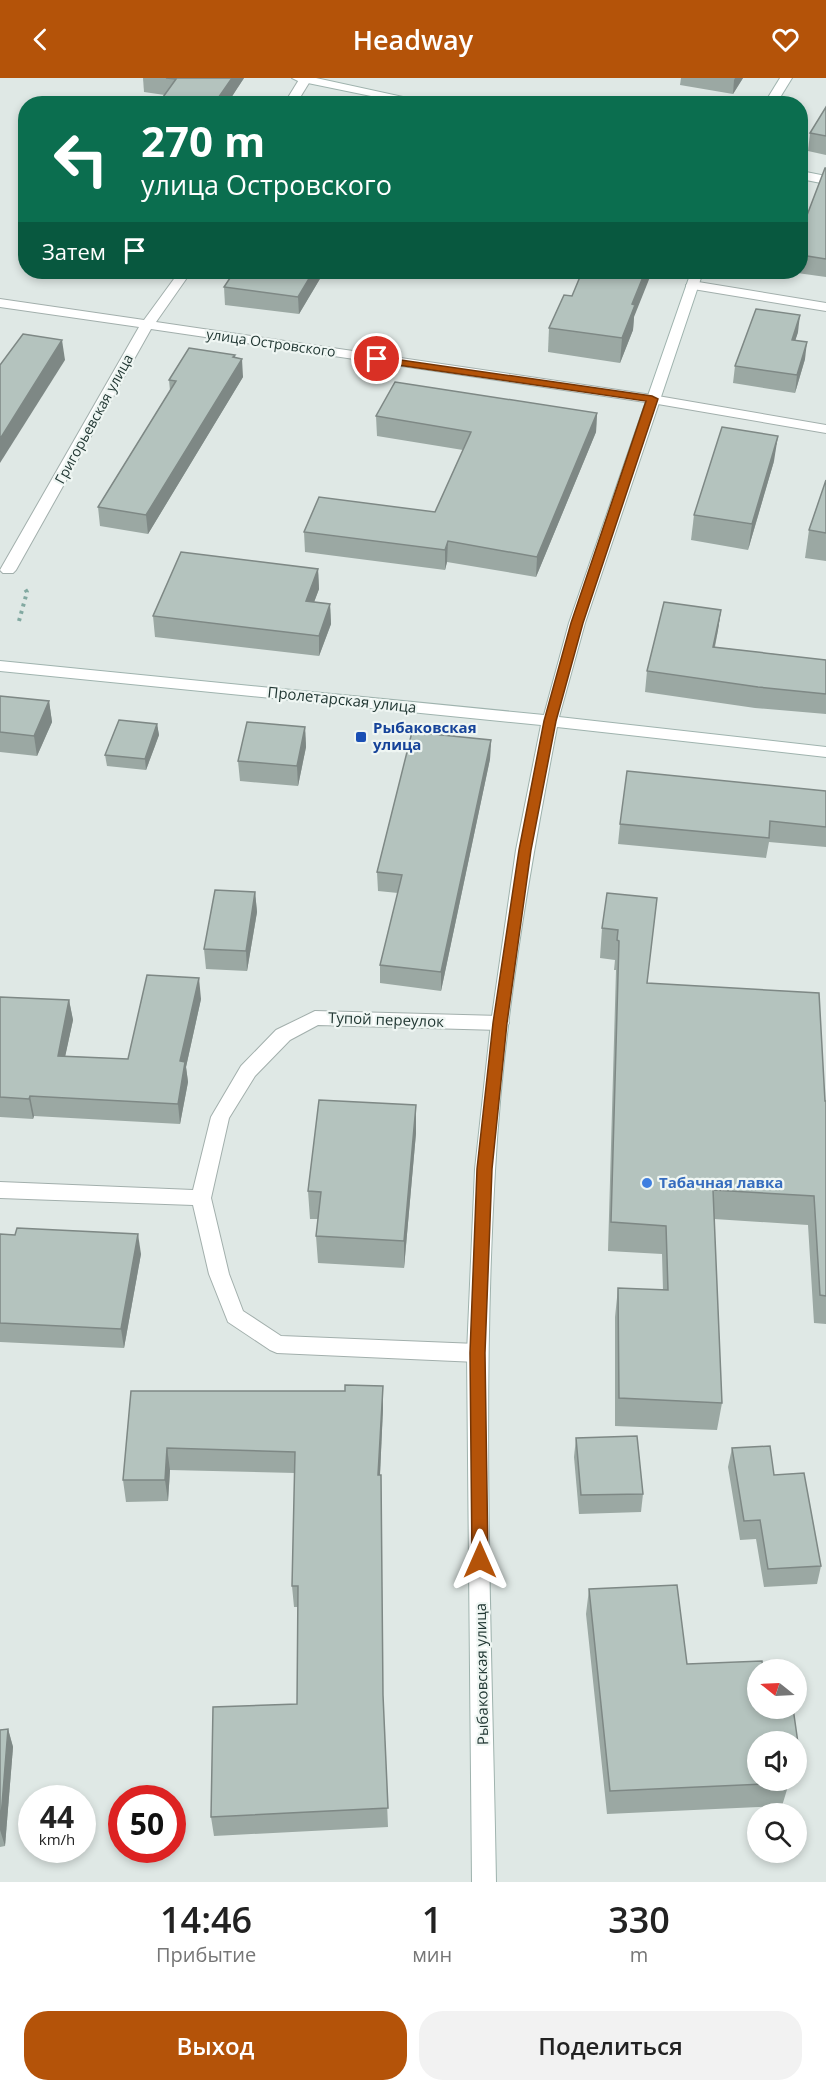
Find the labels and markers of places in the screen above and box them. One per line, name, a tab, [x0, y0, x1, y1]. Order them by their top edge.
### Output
pin	[351, 333, 402, 384]
place label: Рыбаковская улица	[373, 717, 477, 754]
marker: Рыбаковская улица	[354, 730, 368, 744]
place label: Табачная лавка	[659, 1172, 783, 1192]
marker: Табачная лавка	[640, 1176, 654, 1190]

